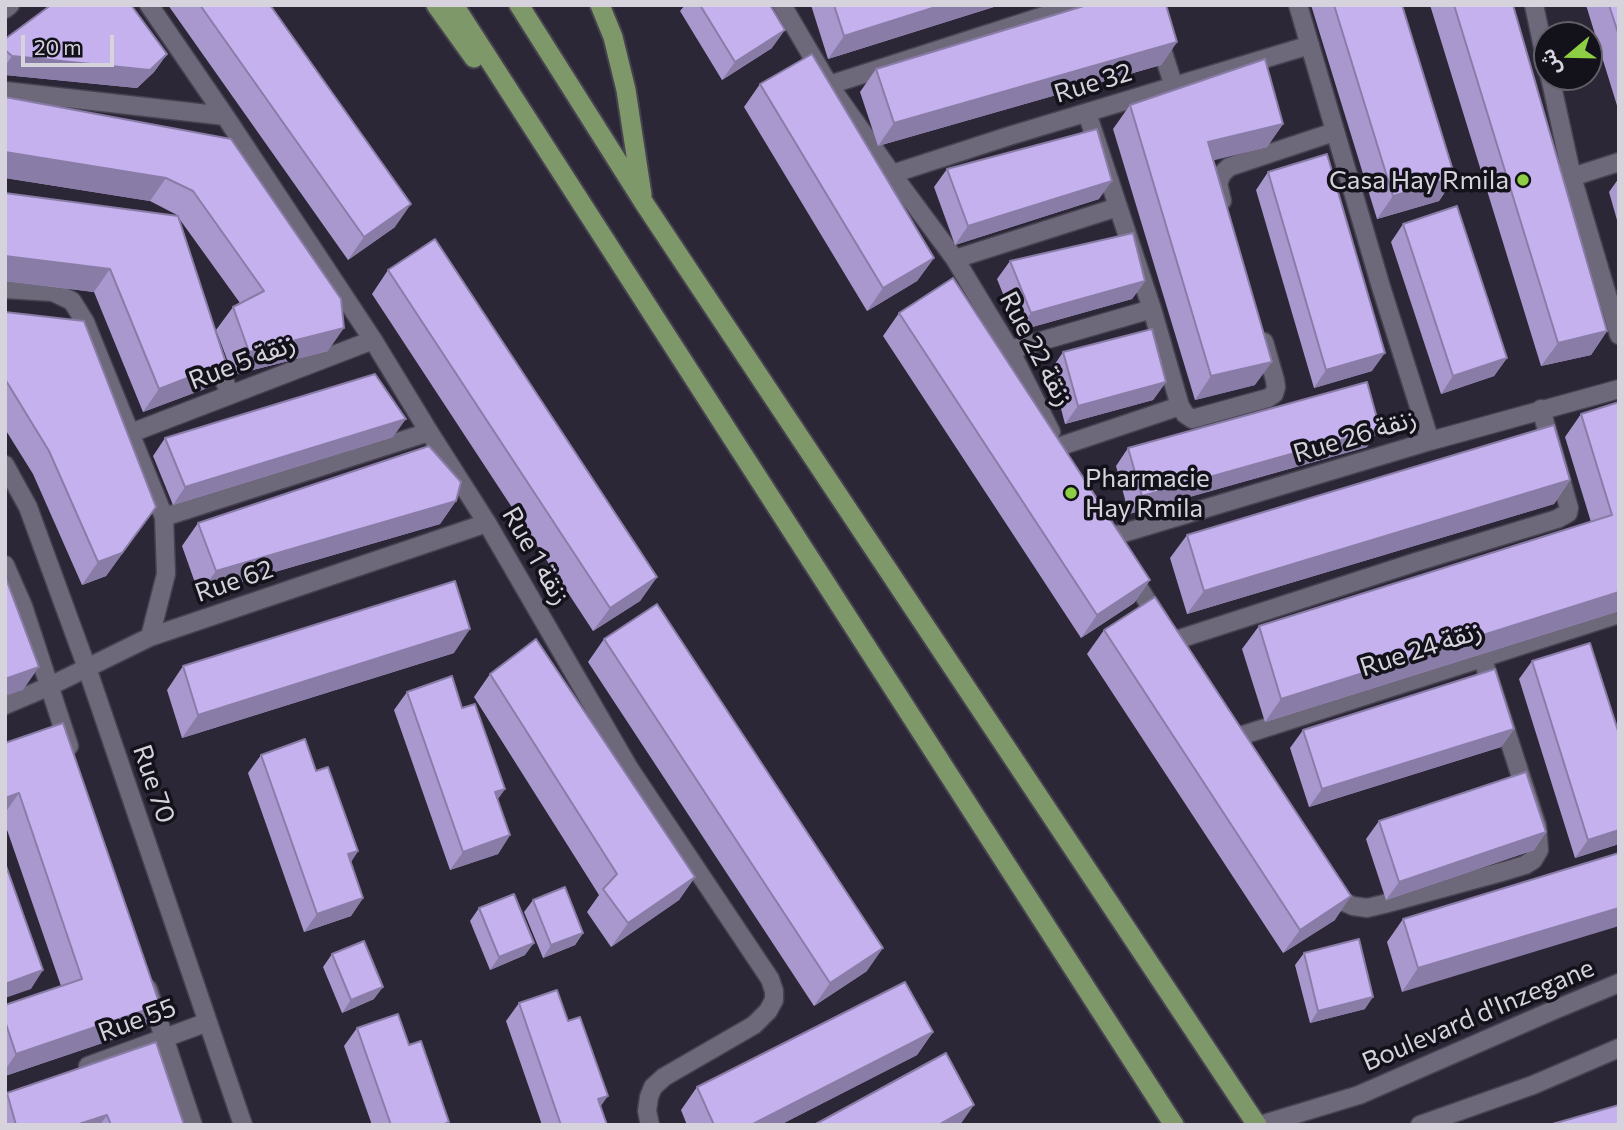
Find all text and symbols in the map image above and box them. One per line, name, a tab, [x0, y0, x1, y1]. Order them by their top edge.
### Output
scale bar	[24, 21, 117, 65]
north arrow	[1533, 21, 1603, 91]
text: 20 m	[34, 34, 82, 59]
text: ش	[1534, 46, 1565, 78]
street label: Rue 32	[1050, 56, 1136, 110]
place label: Casa Hay Rmila	[1329, 164, 1509, 196]
marker: Casa Hay Rmila	[1515, 172, 1531, 188]
street label: Rue 22 زنقة	[993, 286, 1079, 412]
street label: Rue 5 زنقة	[184, 327, 300, 397]
street label: Rue 26 زنقة	[1290, 403, 1420, 469]
place label: Pharmacie Hay Rmila	[1085, 462, 1210, 524]
marker: Pharmacie Hay Rmila	[1063, 485, 1079, 501]
street label: Rue 1 زنقة	[496, 502, 576, 610]
street label: Rue 62	[191, 553, 277, 609]
street label: Rue 24 زنقة	[1356, 615, 1486, 683]
street label: Rue 70	[126, 741, 182, 827]
street label: Boulevard d'Inzegane	[1357, 952, 1599, 1078]
street label: Rue 55	[94, 992, 180, 1048]

